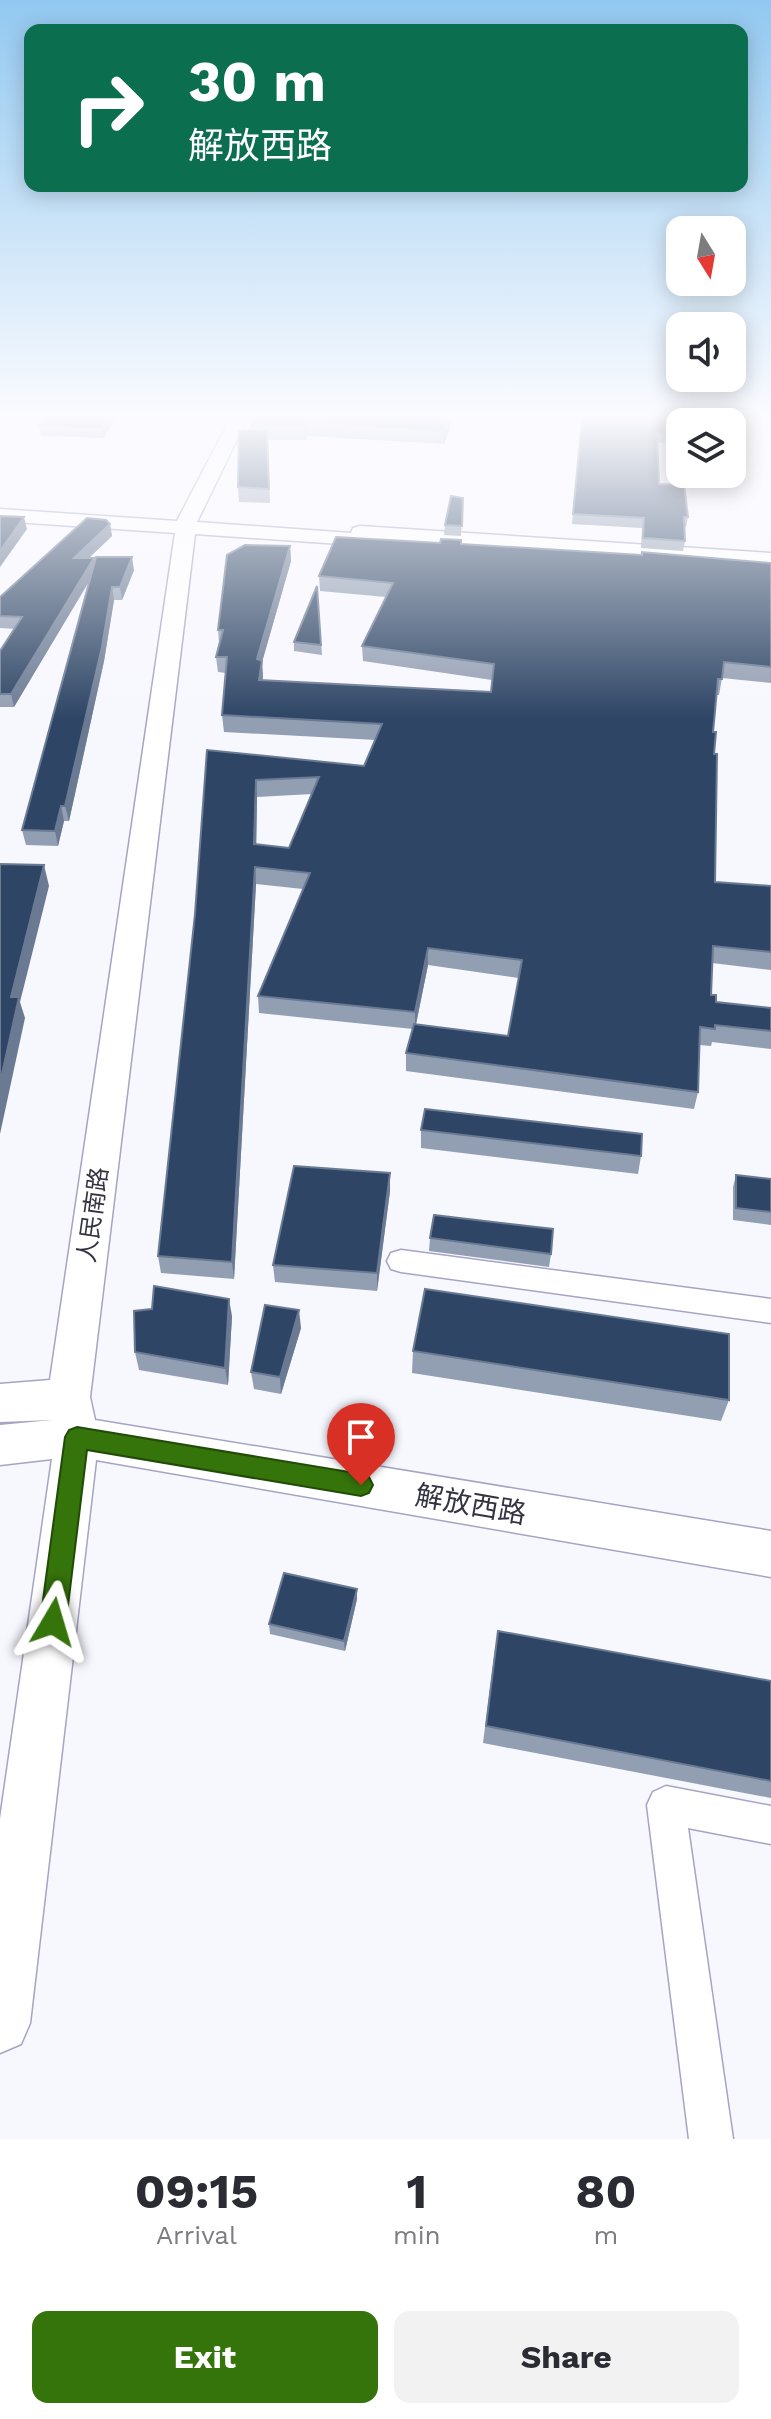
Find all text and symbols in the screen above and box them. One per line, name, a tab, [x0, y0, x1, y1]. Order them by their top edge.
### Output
text: 30 m	[188, 49, 326, 115]
icon: right	[56, 56, 160, 160]
text: 解放西路	[188, 125, 332, 167]
north arrow	[666, 216, 746, 296]
map controls	[666, 216, 746, 488]
button: sound	[666, 312, 746, 392]
button: layers	[666, 408, 746, 488]
street label: 人民南路	[72, 1166, 114, 1264]
pin	[327, 1403, 395, 1485]
icon: arrive	[339, 1415, 383, 1459]
street label: 解放西路	[413, 1479, 529, 1530]
position arrow	[11, 1580, 95, 1664]
text: 09:15	[135, 2163, 258, 2220]
text: 1	[406, 2163, 427, 2220]
text: 80	[575, 2163, 636, 2220]
text: Arrival	[156, 2220, 237, 2250]
text: min	[393, 2220, 441, 2250]
text: m	[593, 2220, 618, 2250]
button: Exit	[32, 2311, 378, 2403]
button: Share	[394, 2311, 739, 2403]

